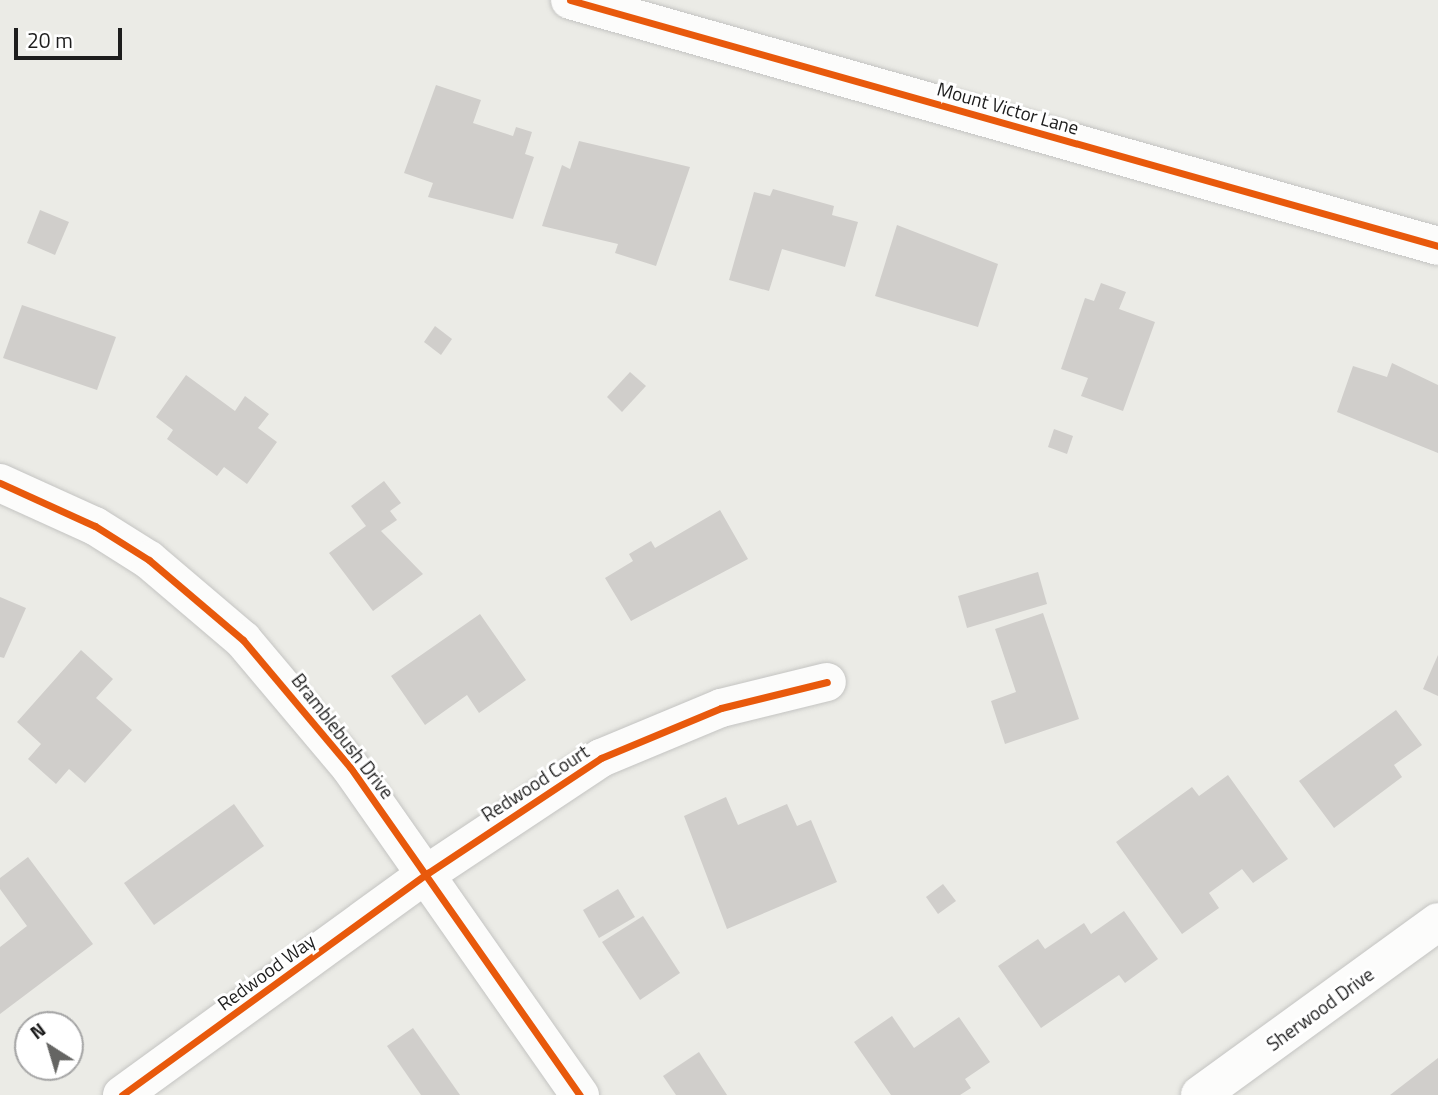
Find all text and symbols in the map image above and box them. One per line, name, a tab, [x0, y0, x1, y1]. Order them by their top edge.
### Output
scale bar	[18, 14, 126, 58]
text: 20 m	[27, 24, 73, 56]
street label: Mount Victor Lane	[935, 77, 1081, 139]
street label: Bramblebush Drive	[287, 669, 399, 803]
street label: Redwood Court	[477, 740, 593, 826]
street label: Redwood Way	[213, 929, 319, 1015]
street label: Sherwood Drive	[1262, 962, 1378, 1056]
north arrow	[14, 1011, 84, 1081]
text: N	[23, 1015, 51, 1046]

